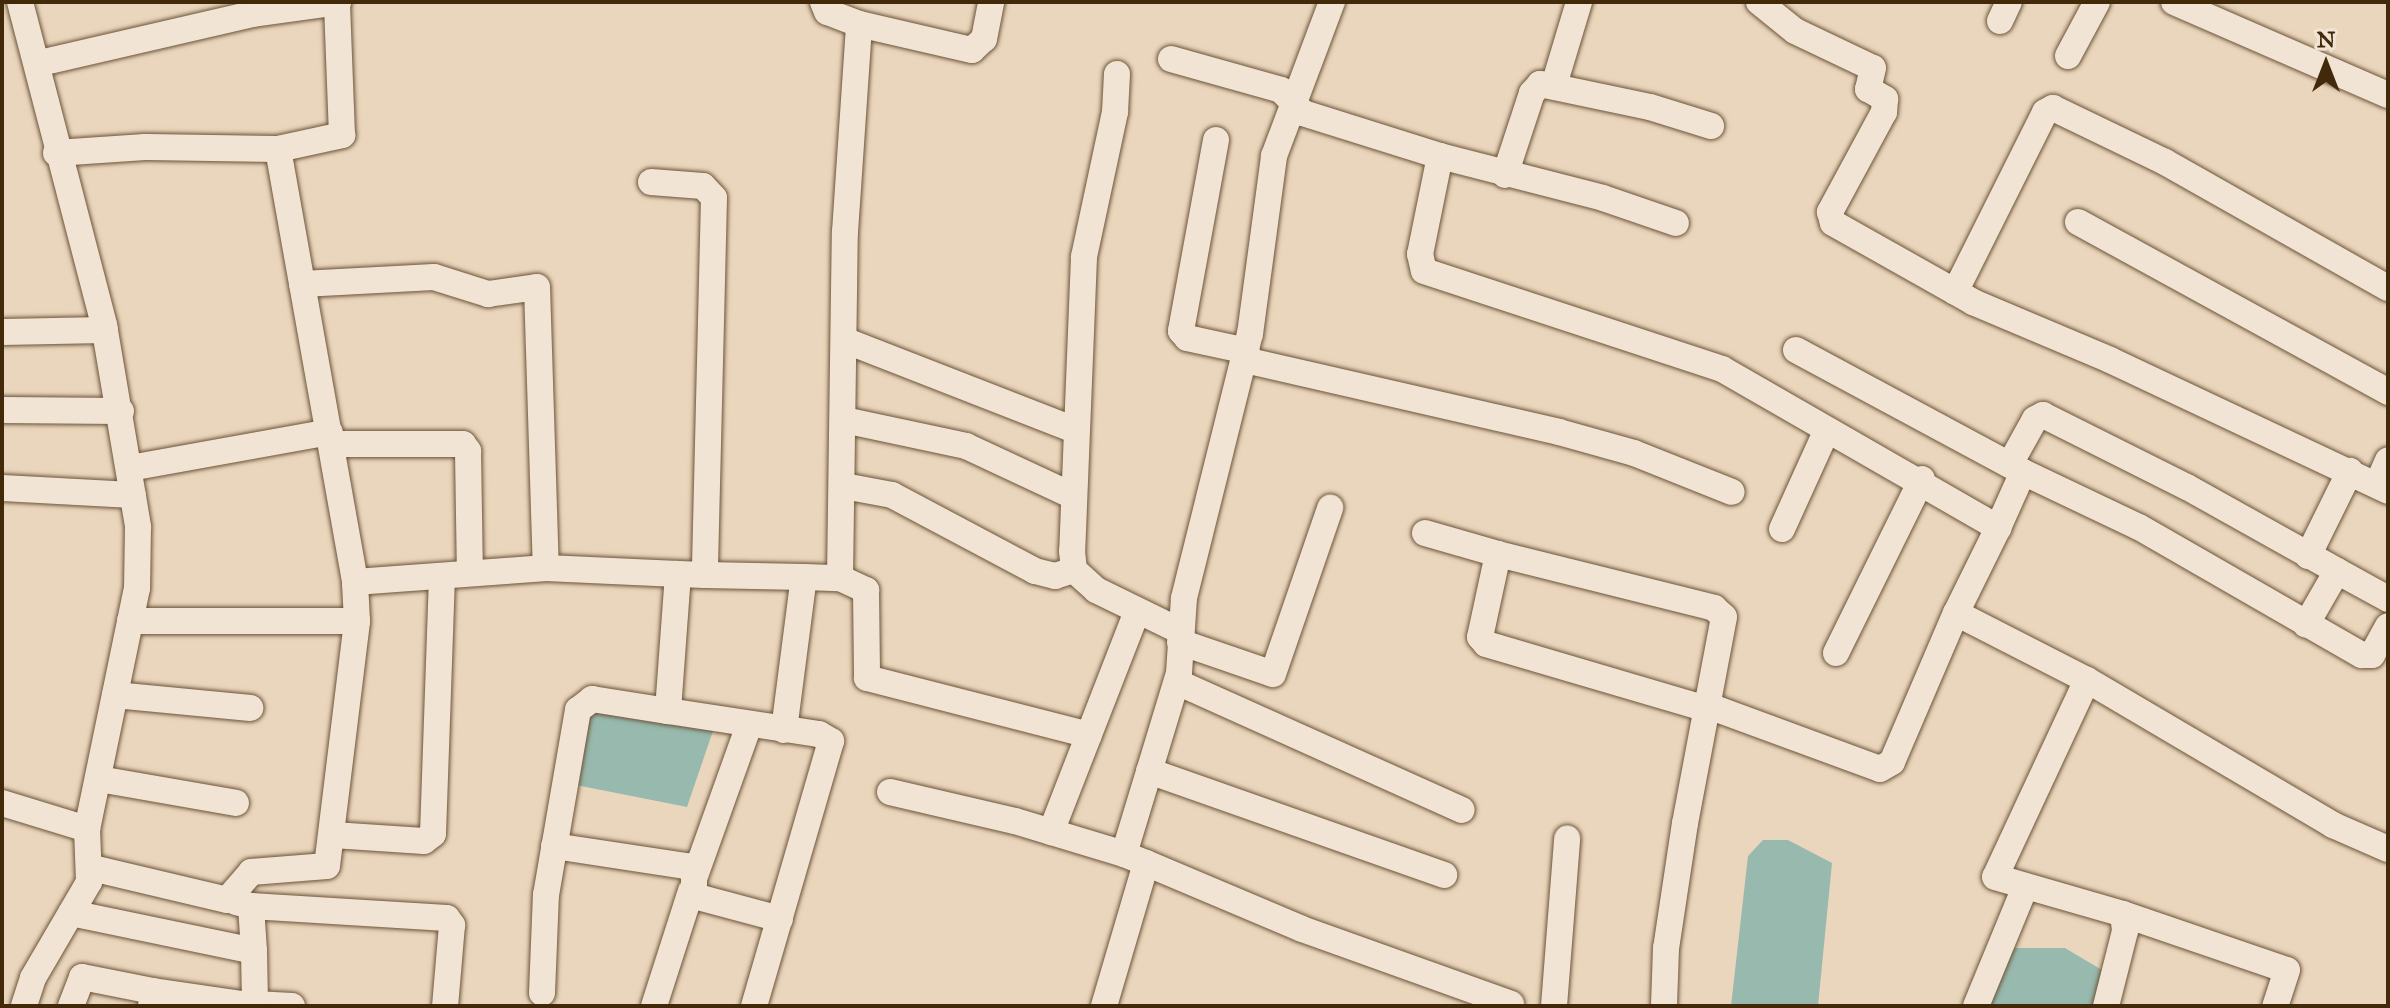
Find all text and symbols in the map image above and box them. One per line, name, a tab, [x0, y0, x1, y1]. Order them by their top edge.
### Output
north arrow	[2286, 24, 2366, 104]
text: N	[2317, 26, 2335, 53]

